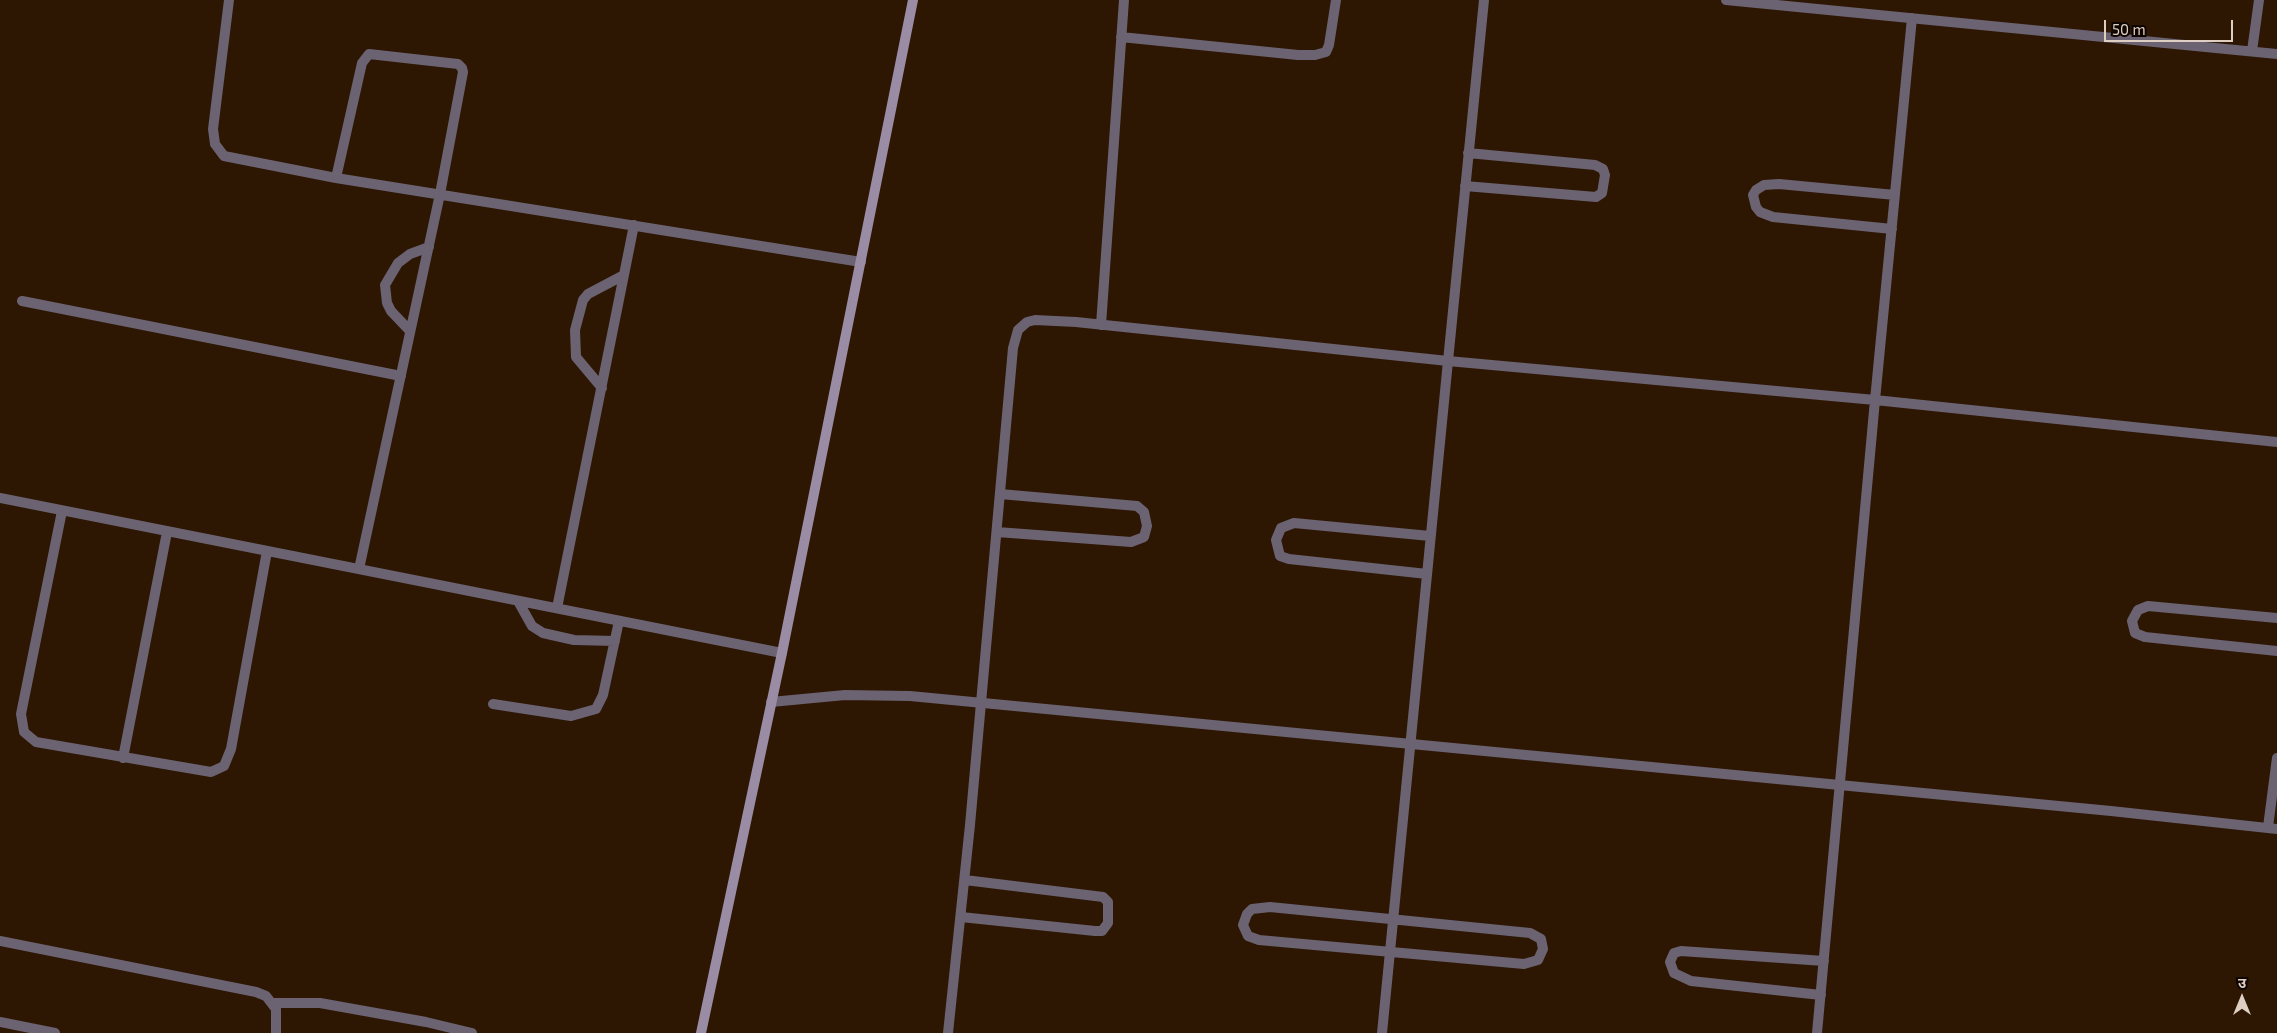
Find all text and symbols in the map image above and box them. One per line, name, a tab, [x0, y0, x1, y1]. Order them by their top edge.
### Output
scale bar	[2107, 10, 2236, 42]
text: 50 m	[2112, 20, 2146, 38]
north arrow	[2217, 973, 2267, 1023]
text: उ	[2238, 974, 2246, 991]

